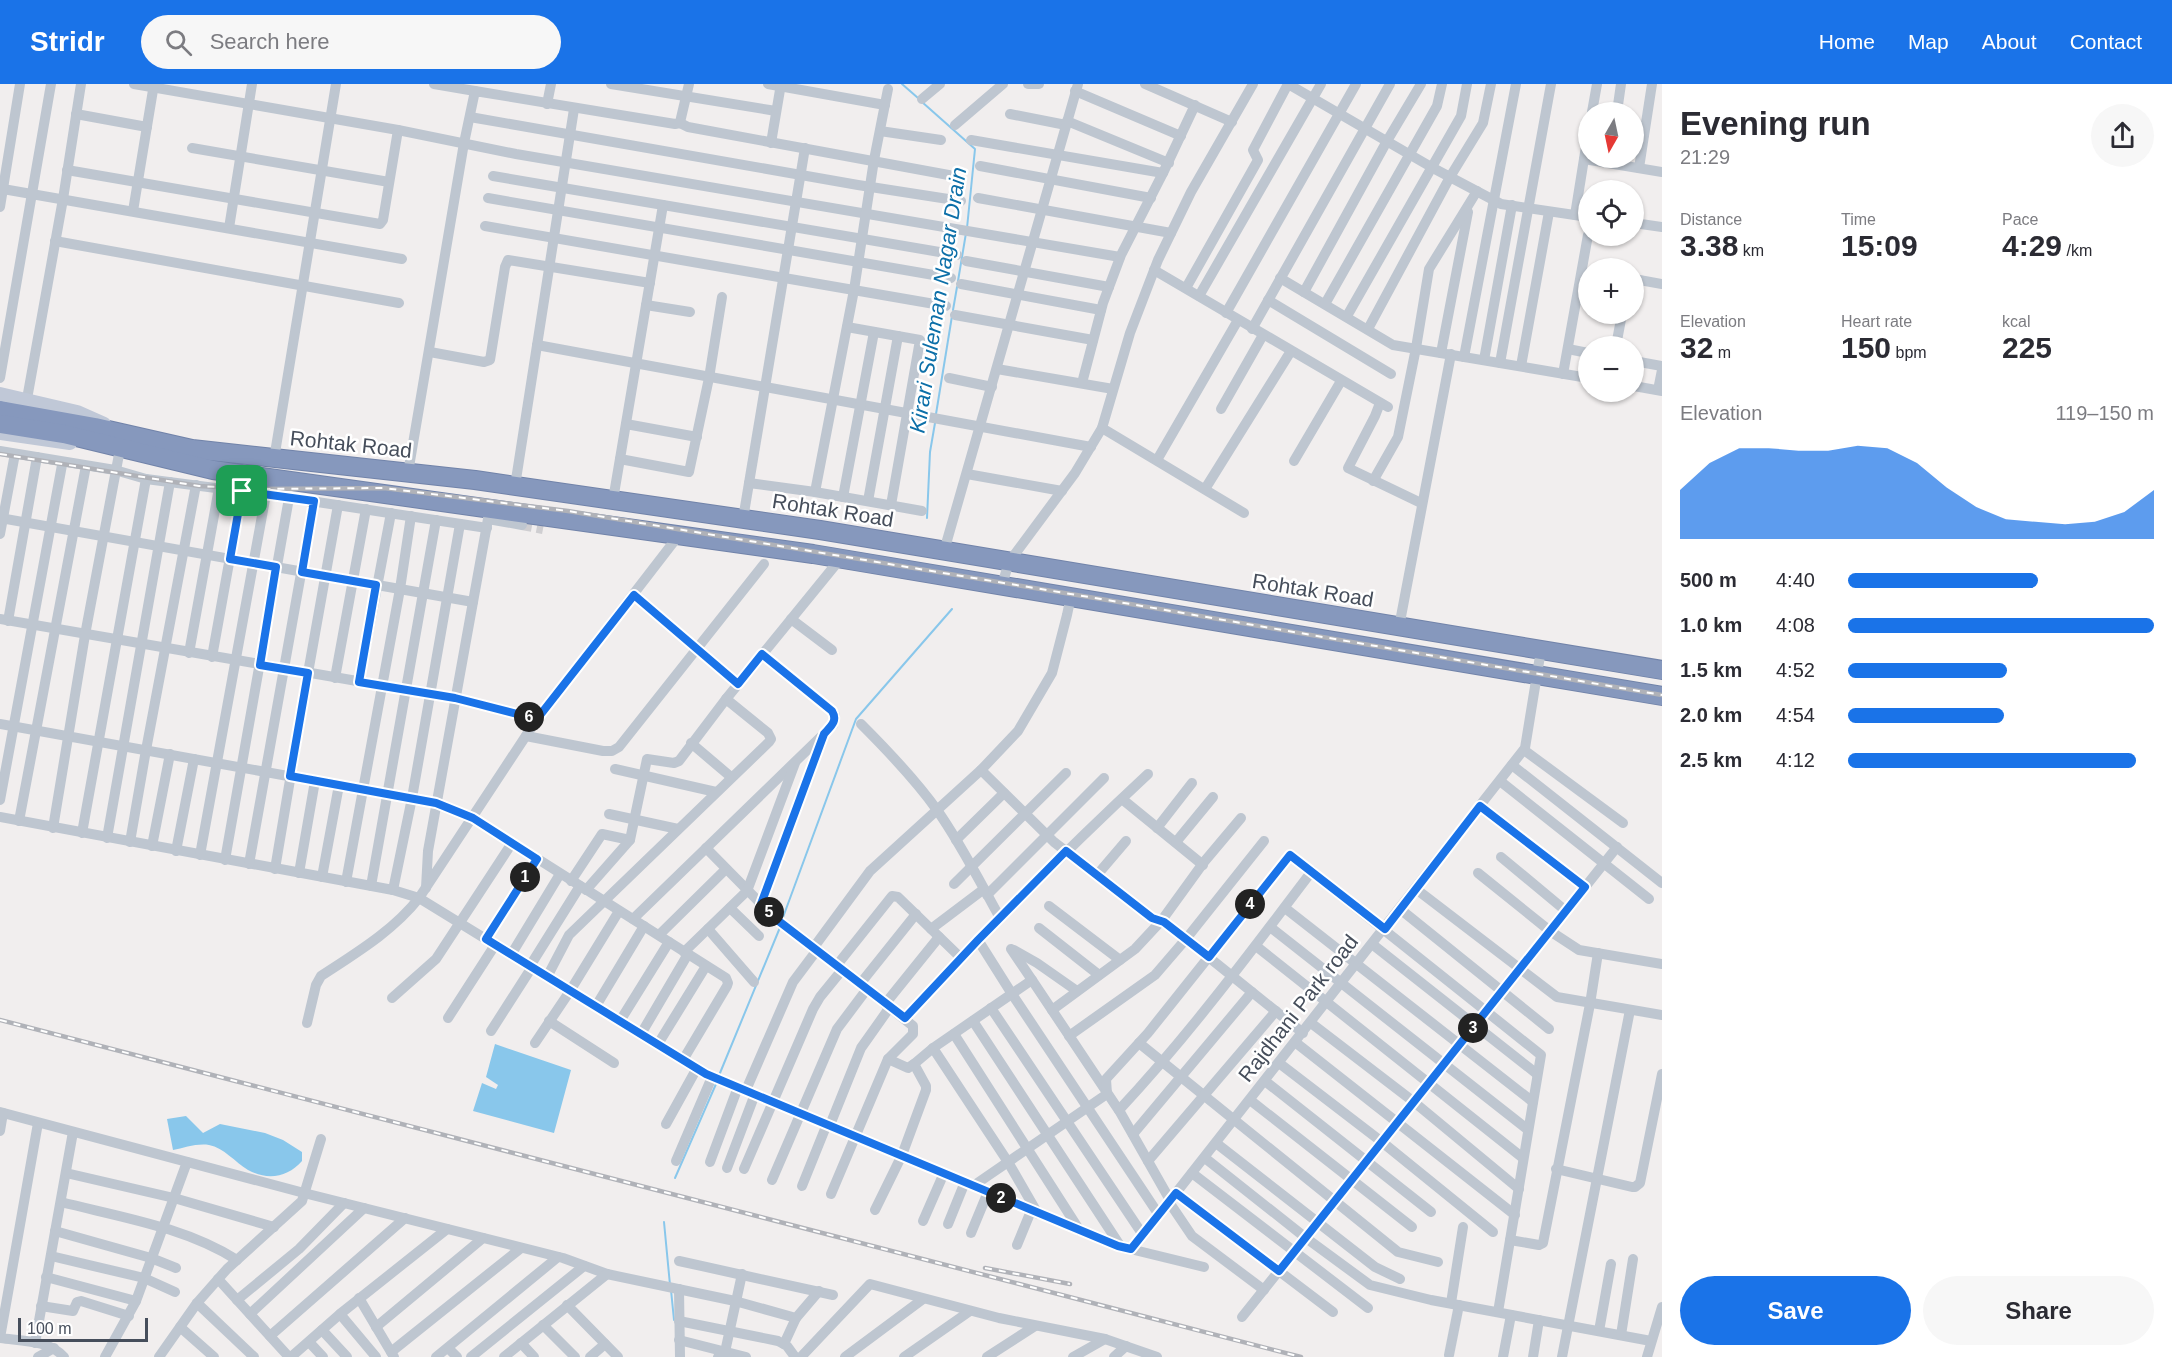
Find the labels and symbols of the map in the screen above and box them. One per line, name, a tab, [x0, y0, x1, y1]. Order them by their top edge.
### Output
north arrow	[1578, 102, 1644, 168]
water label: Kirari Suleman Nagar Drain	[905, 165, 971, 435]
street label: Rohtak Road	[289, 426, 413, 462]
pin	[216, 465, 267, 516]
street label: Rohtak Road	[771, 489, 895, 531]
street label: Rohtak Road	[1251, 569, 1375, 611]
pin: 6	[514, 702, 544, 732]
pin: 1	[510, 862, 540, 892]
pin: 4	[1235, 889, 1265, 919]
pin: 5	[754, 897, 784, 927]
street label: Rajdhani Park road	[1234, 930, 1362, 1086]
pin: 3	[1458, 1013, 1488, 1043]
pin: 2	[986, 1183, 1016, 1213]
scale bar	[18, 1315, 148, 1342]

